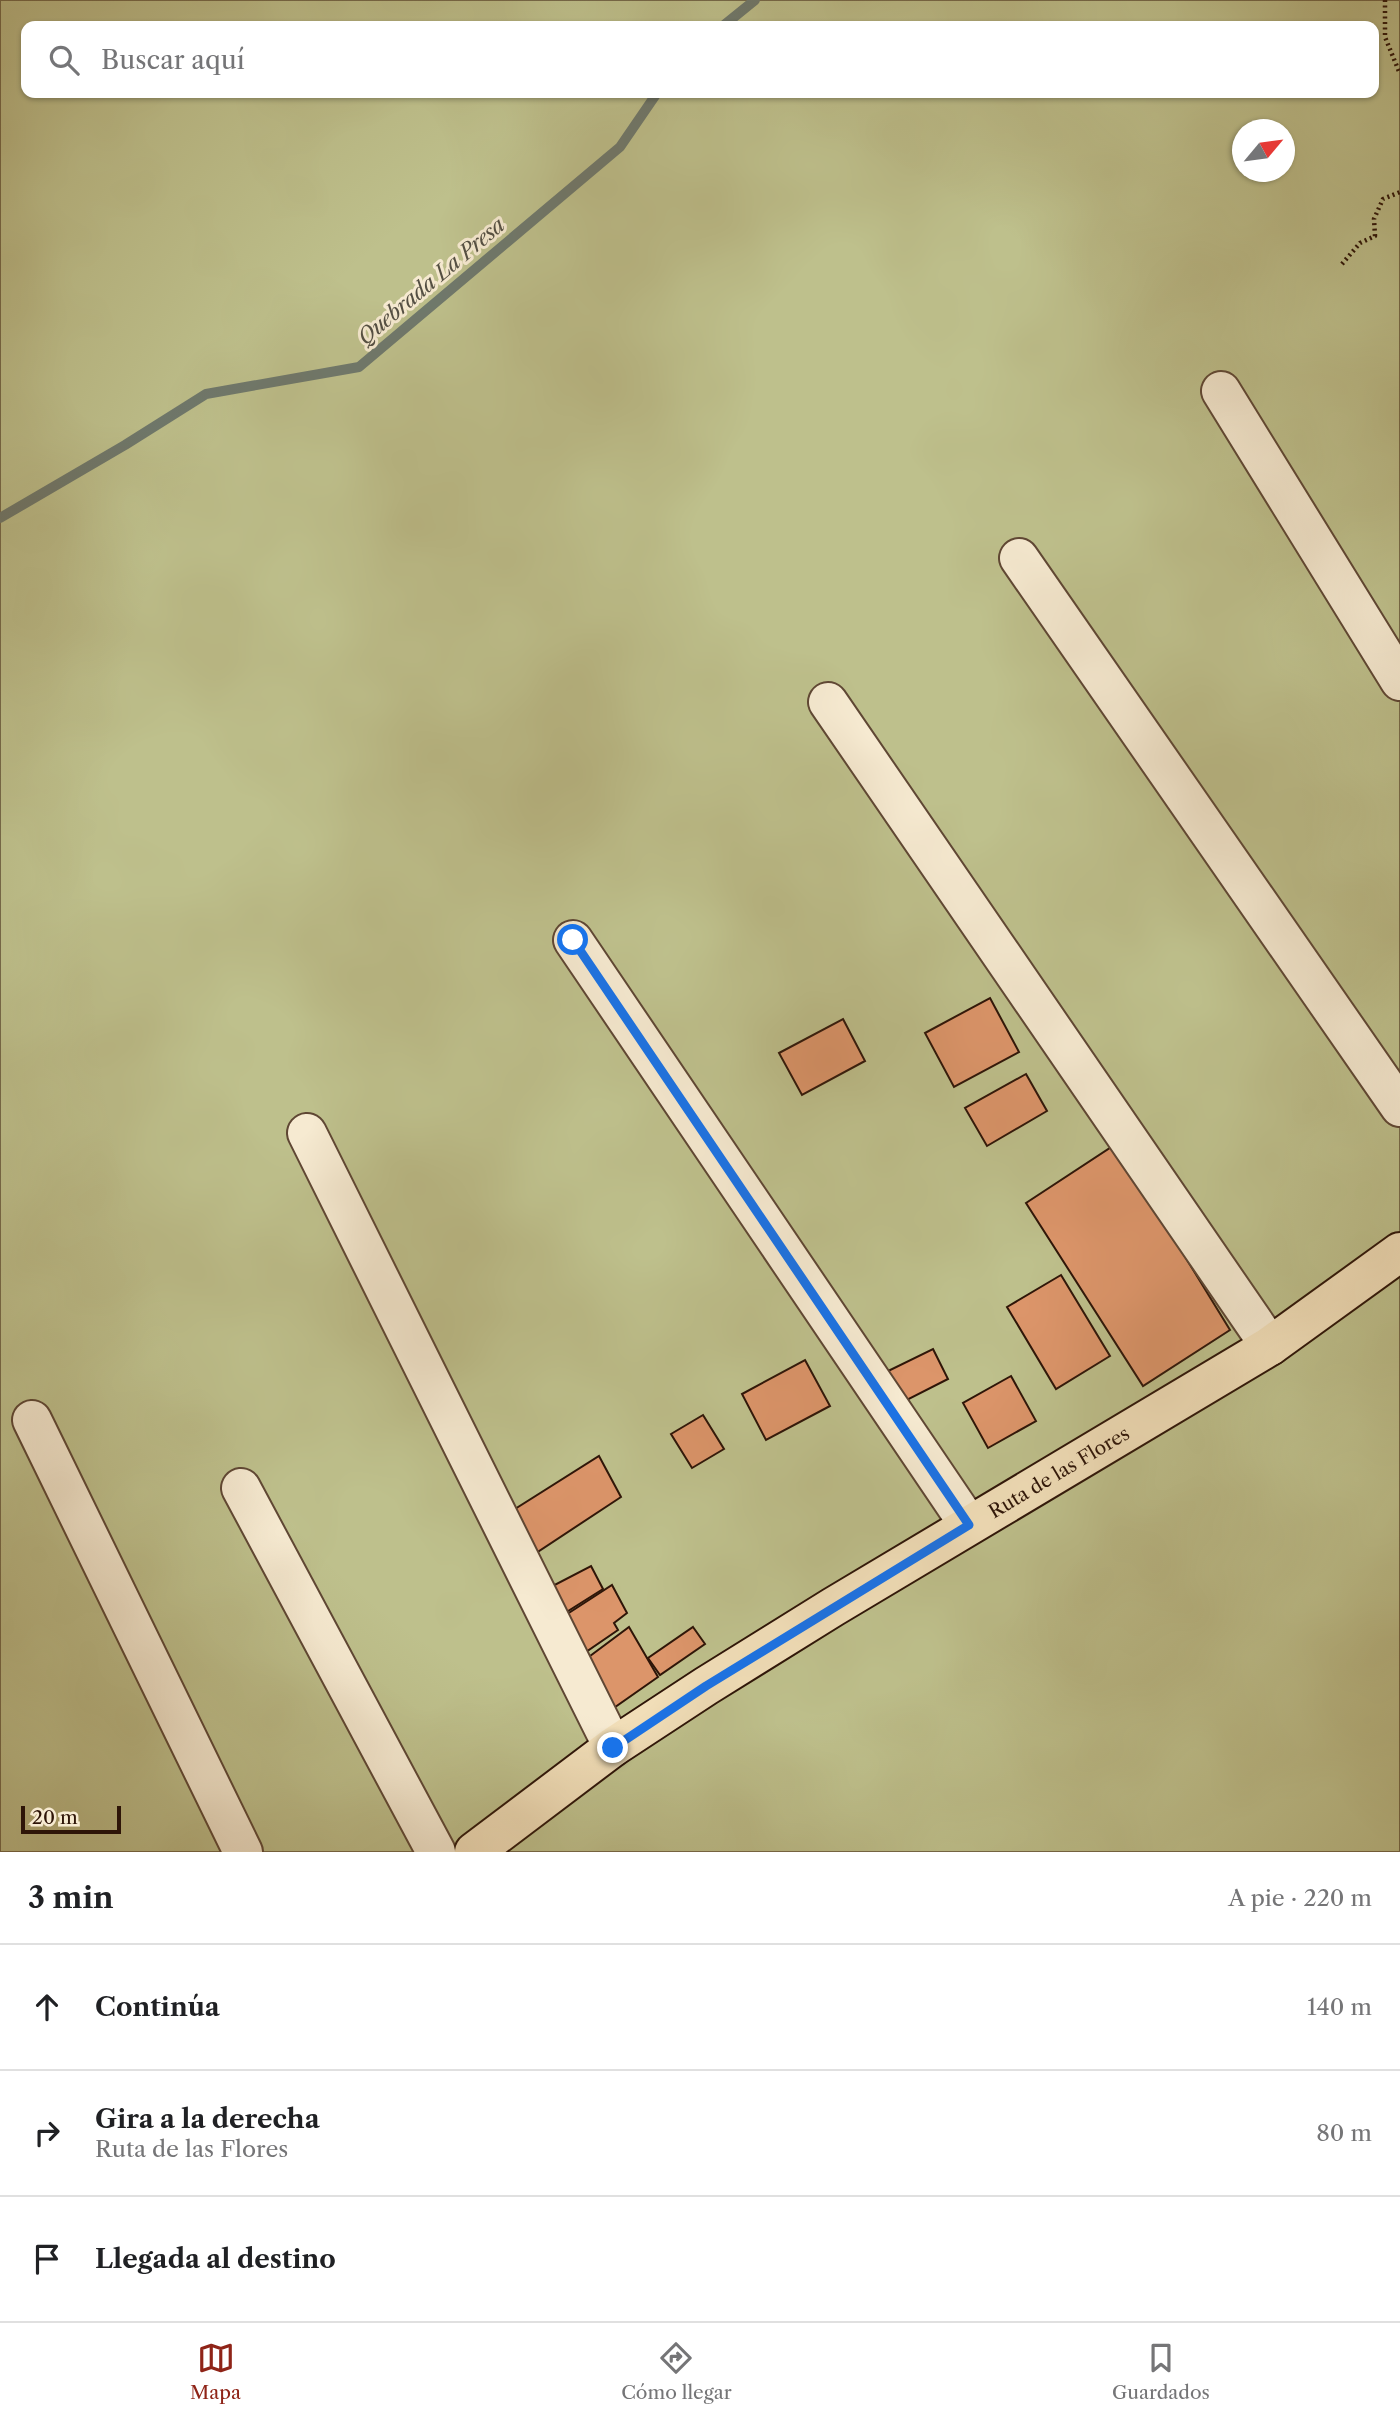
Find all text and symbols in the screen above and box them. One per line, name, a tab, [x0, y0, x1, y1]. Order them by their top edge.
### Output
search box	[21, 21, 1379, 98]
icon: search	[45, 41, 83, 79]
text: Buscar aquí	[101, 44, 245, 76]
north arrow	[1232, 119, 1295, 182]
water label: Quebrada La Presa	[352, 212, 510, 350]
route start	[557, 924, 588, 955]
street label: Ruta de las Flores	[984, 1421, 1133, 1523]
route end	[597, 1732, 628, 1763]
scale bar	[21, 1803, 121, 1835]
text: 20 m	[32, 1806, 78, 1829]
text: 3 min	[28, 1879, 114, 1916]
text: A pie · 220 m	[1228, 1884, 1372, 1912]
icon: ahead	[28, 1988, 66, 2026]
text: Continúa	[95, 1991, 220, 2023]
text: 140 m	[1307, 1993, 1372, 2021]
text: Gira a la derecha	[95, 2103, 320, 2135]
icon: right	[28, 2114, 66, 2152]
text: 80 m	[1316, 2119, 1372, 2147]
text: Ruta de las Flores	[95, 2135, 288, 2163]
icon: arrive	[28, 2240, 66, 2278]
text: Llegada al destino	[95, 2243, 336, 2275]
tab: Mapa	[190, 2339, 241, 2404]
tab: Cómo llegar	[621, 2339, 732, 2404]
tab: Guardados	[1112, 2339, 1210, 2404]

